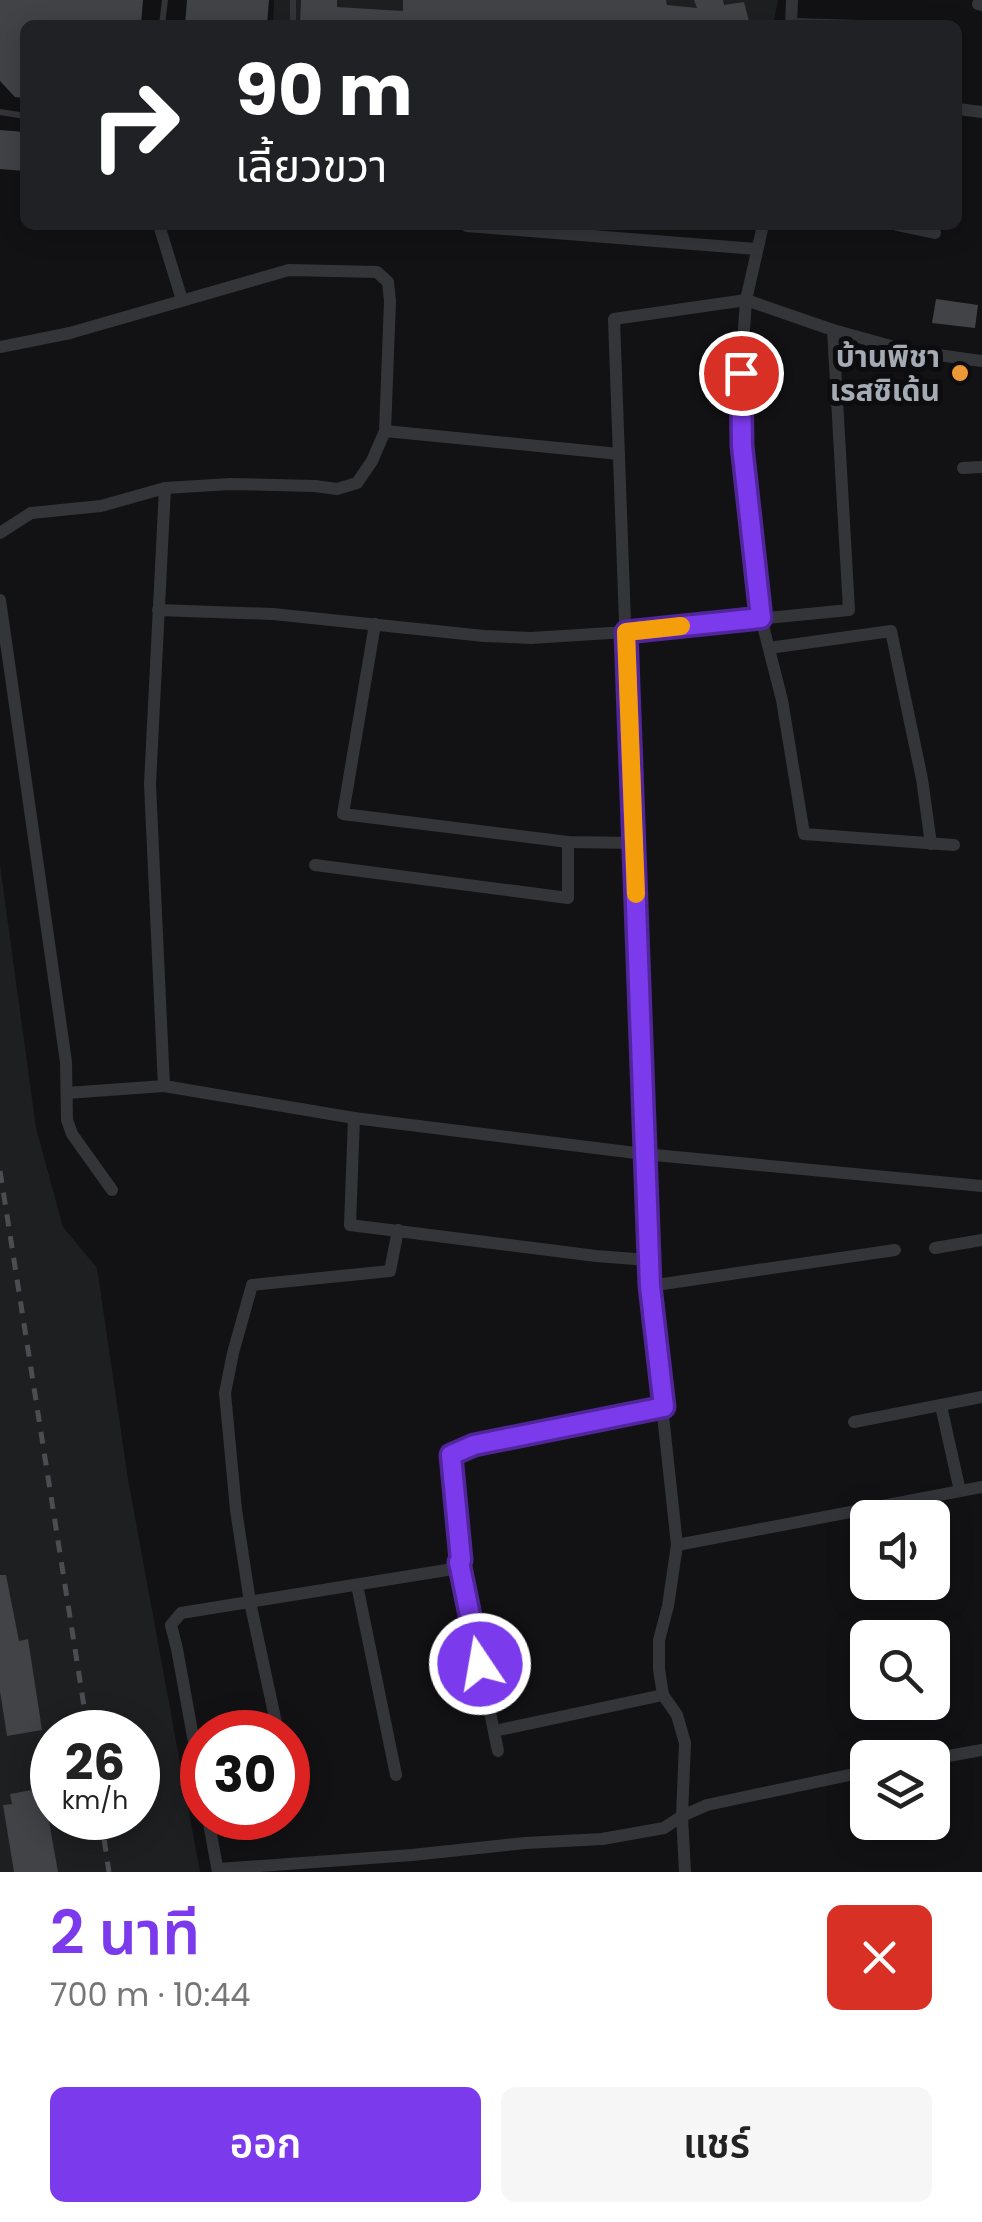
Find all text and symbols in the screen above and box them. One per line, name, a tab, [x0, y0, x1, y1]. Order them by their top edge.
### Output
text: 90 m	[235, 41, 413, 140]
icon: right	[70, 60, 200, 190]
text: เลี้ยวขวา	[235, 135, 387, 198]
pin	[699, 331, 784, 416]
place label: บ้านพิชา เรสซิเด้น	[830, 335, 940, 412]
icon: arrive	[714, 346, 769, 401]
marker: บ้านพิชา เรสซิเด้น	[949, 362, 971, 384]
map controls	[850, 1500, 950, 1840]
button: sound	[850, 1500, 950, 1600]
position arrow	[428, 1612, 532, 1716]
button: search	[850, 1620, 950, 1720]
speed limit sign: 30	[180, 1710, 310, 1840]
text: 26	[65, 1727, 125, 1798]
button: layers	[850, 1740, 950, 1840]
text: km/h	[62, 1783, 128, 1818]
text: 2 นาที	[50, 1891, 200, 1975]
button: close	[827, 1905, 932, 2010]
text: 700 m · 10:44	[50, 1972, 250, 2017]
button: ออก	[50, 2087, 481, 2202]
button: แชร์	[501, 2087, 932, 2202]

